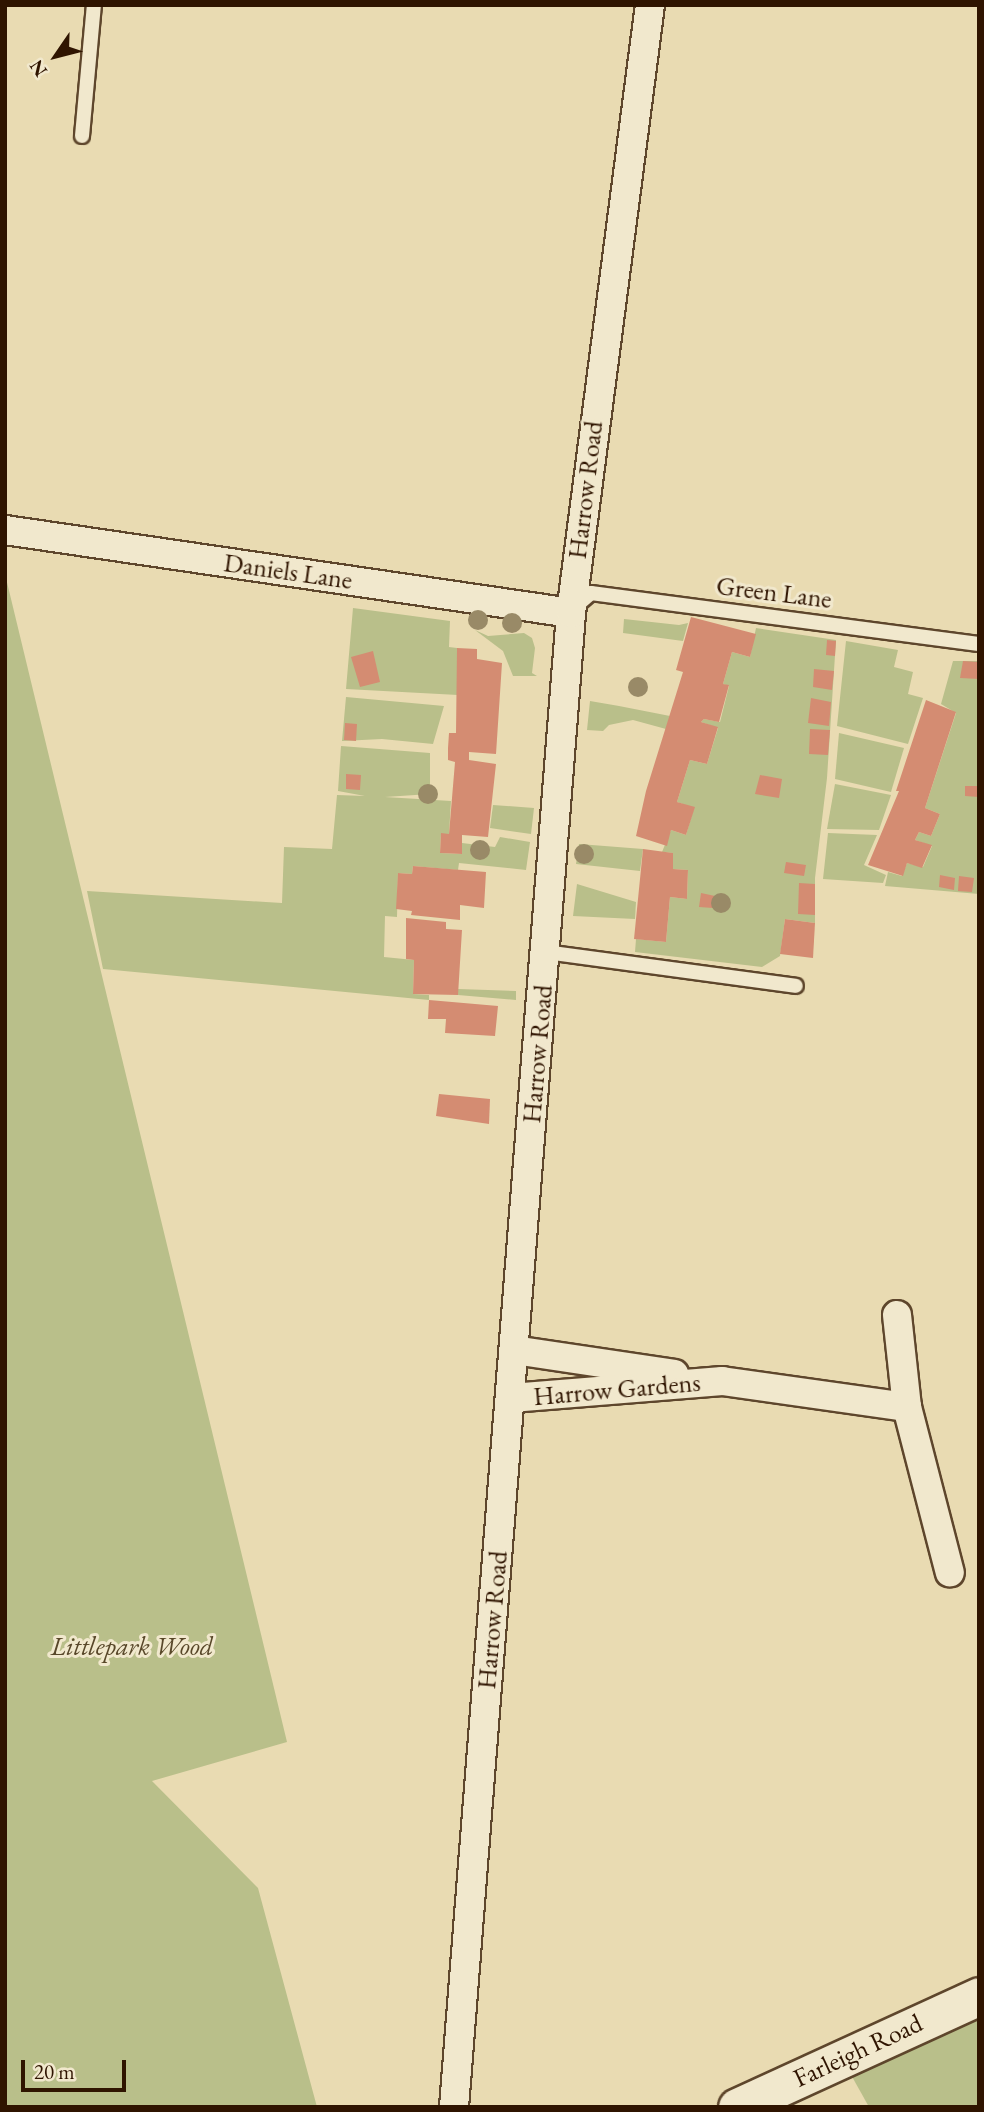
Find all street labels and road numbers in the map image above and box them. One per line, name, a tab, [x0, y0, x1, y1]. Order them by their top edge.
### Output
street label: Harrow Road	[562, 419, 610, 561]
street label: Daniels Lane	[222, 548, 354, 596]
street label: Green Lane	[715, 570, 833, 616]
street label: Harrow Road	[516, 984, 560, 1124]
street label: Harrow Gardens	[532, 1367, 702, 1413]
street label: Harrow Road	[471, 1550, 515, 1690]
street label: Farleigh Road	[789, 2008, 927, 2094]

